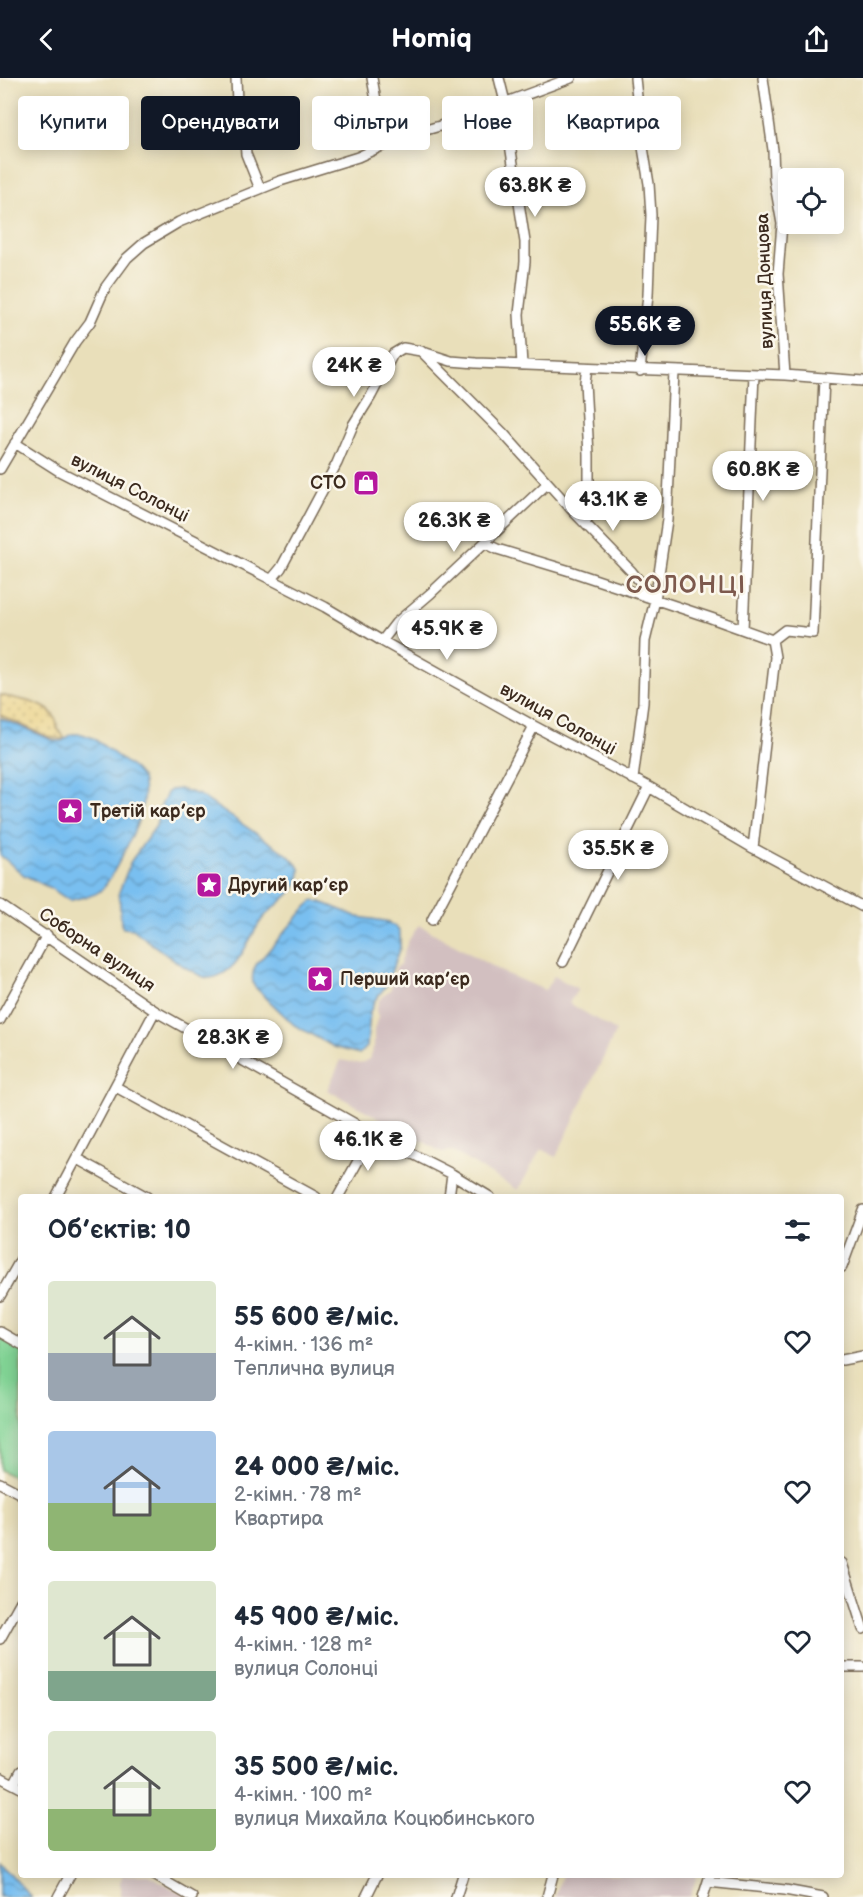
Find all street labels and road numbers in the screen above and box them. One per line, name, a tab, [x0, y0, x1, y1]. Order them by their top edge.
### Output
street label: вулиця Донцова	[752, 212, 778, 349]
street label: вулиця Солонці	[67, 449, 193, 527]
street label: вулиця Солонці	[496, 678, 620, 760]
street label: Соборна вулиця	[35, 903, 159, 997]

